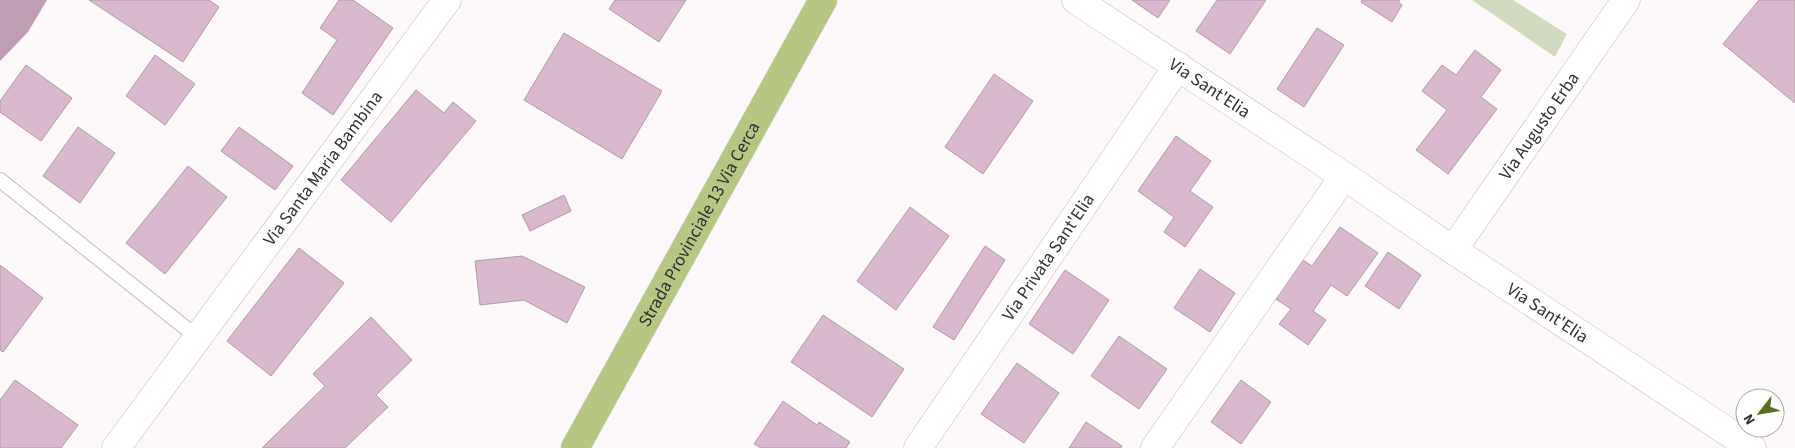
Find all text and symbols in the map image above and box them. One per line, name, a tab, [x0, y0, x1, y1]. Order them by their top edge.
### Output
street label: Via Sant'Elia	[1164, 52, 1255, 124]
street label: Via Augusto Erba	[1493, 67, 1585, 185]
street label: Via Santa Maria Bambina	[258, 86, 389, 251]
street label: Strada Provinciale 13 Via Cerca	[633, 117, 766, 331]
street label: Via Privata Sant'Elia	[996, 189, 1101, 326]
street label: Via Sant'Elia	[1502, 277, 1593, 349]
north arrow	[1735, 388, 1785, 438]
text: N	[1739, 410, 1761, 428]

